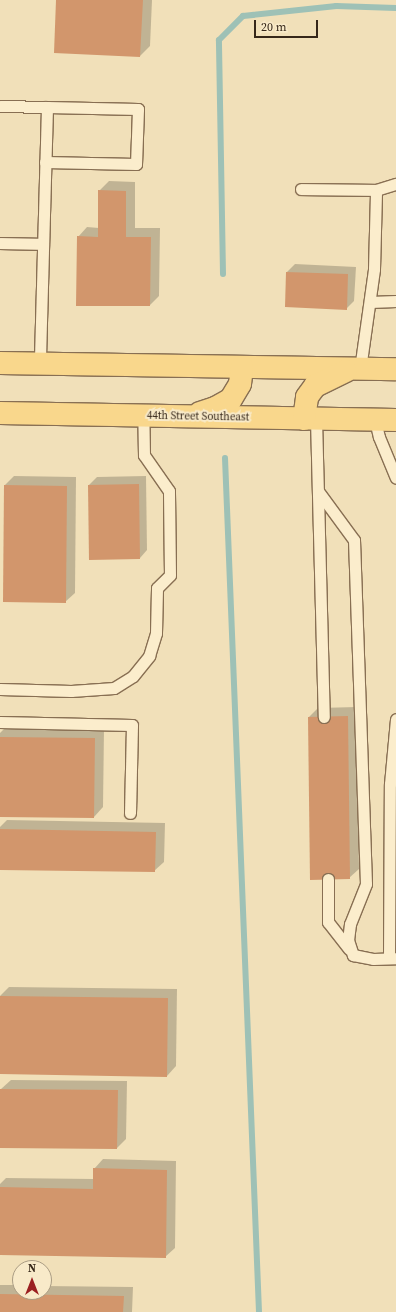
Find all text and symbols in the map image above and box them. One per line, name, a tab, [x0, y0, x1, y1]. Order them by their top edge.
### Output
scale bar	[256, 12, 320, 38]
text: 20 m	[261, 19, 287, 35]
street label: 44th Street Southeast	[147, 410, 249, 424]
north arrow	[12, 1260, 52, 1300]
text: N	[28, 1261, 36, 1276]

